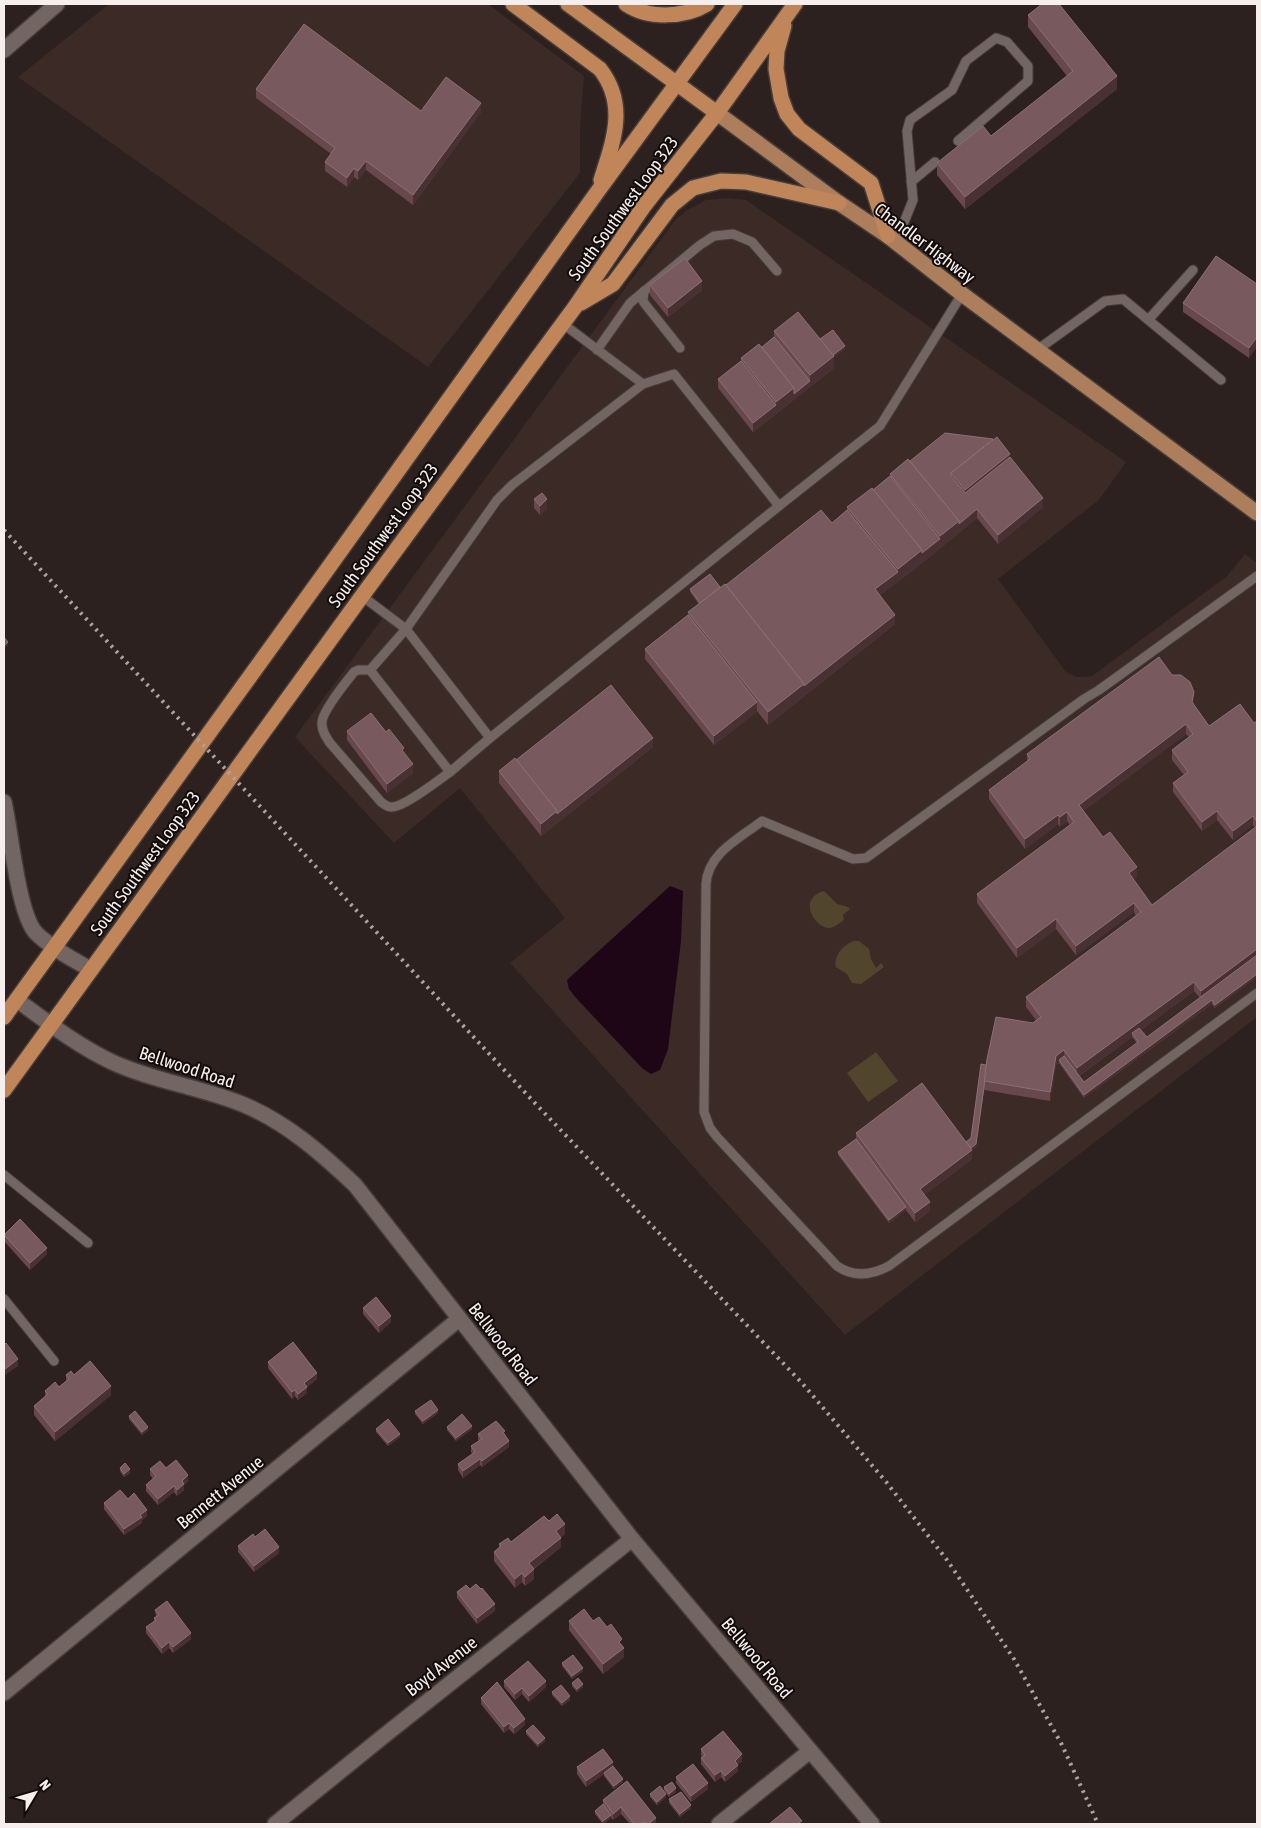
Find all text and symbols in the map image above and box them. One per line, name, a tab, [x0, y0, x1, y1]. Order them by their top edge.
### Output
street label: South Southwest Loop 323	[564, 132, 682, 284]
street label: Chandler Highway	[871, 198, 979, 288]
street label: South Southwest Loop 323	[324, 459, 442, 611]
street label: South Southwest Loop 323	[86, 787, 204, 939]
street label: Bellwood Road	[137, 1042, 237, 1092]
street label: Bellwood Road	[464, 1299, 542, 1389]
street label: Bennett Avenue	[173, 1451, 267, 1533]
street label: Bellwood Road	[717, 1613, 797, 1703]
street label: Boyd Avenue	[401, 1632, 481, 1700]
north arrow	[10, 1768, 60, 1818]
text: N	[36, 1777, 54, 1793]

